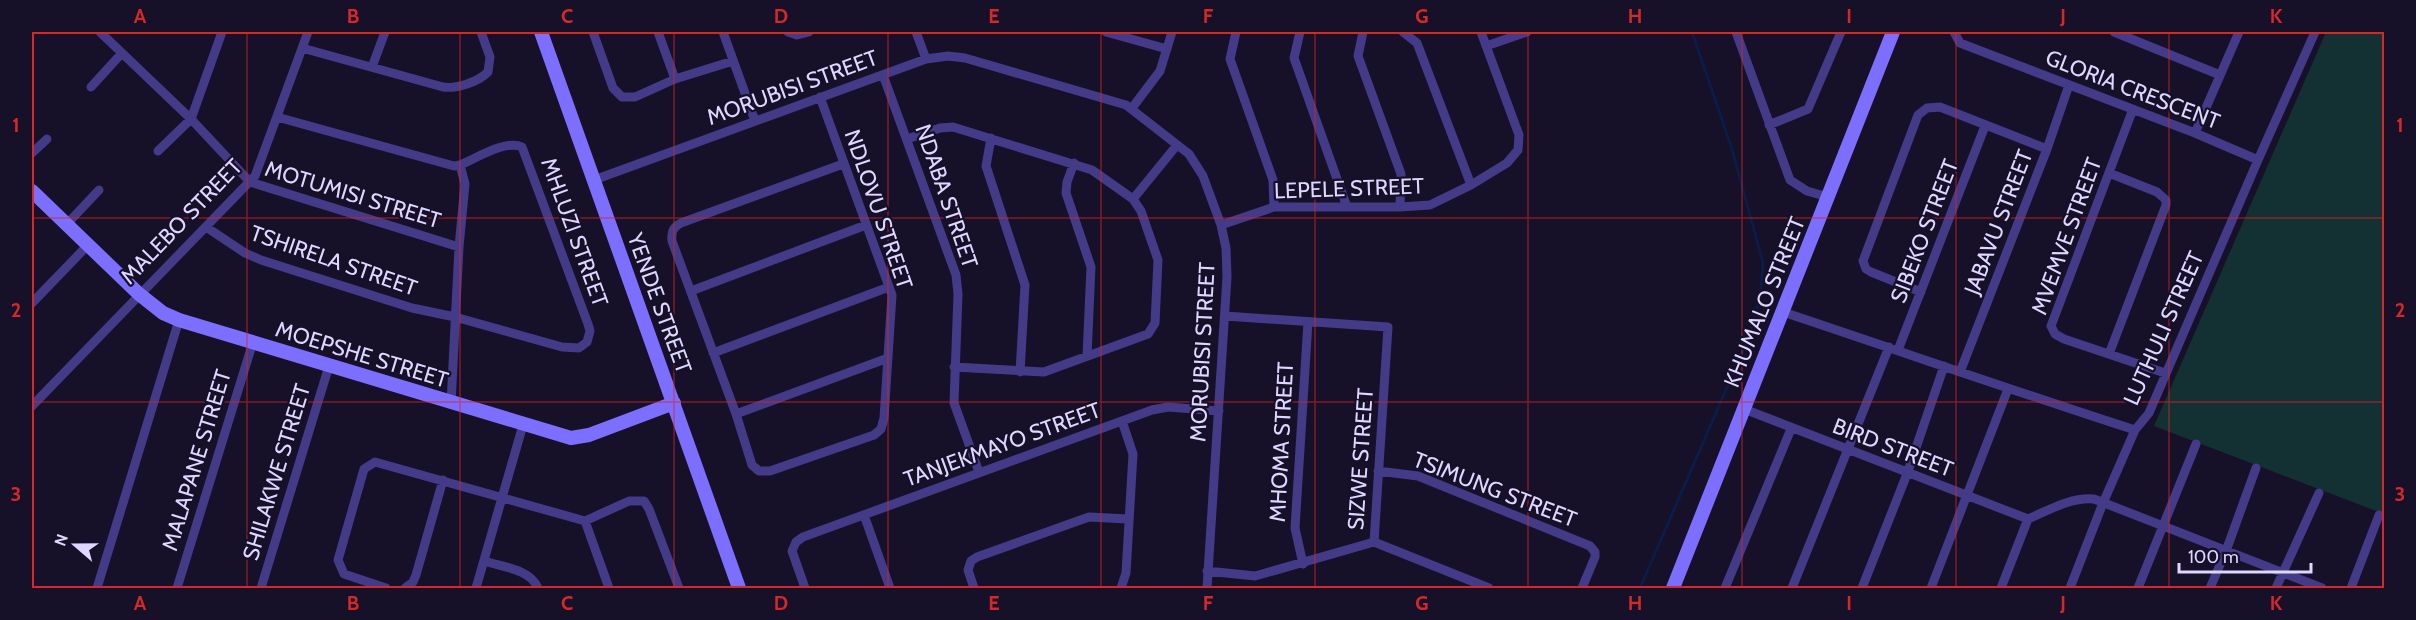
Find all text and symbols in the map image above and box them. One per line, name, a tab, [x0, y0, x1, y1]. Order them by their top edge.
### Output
text: A	[134, 4, 147, 28]
text: B	[347, 4, 359, 28]
text: C	[561, 4, 573, 28]
text: D	[774, 4, 788, 28]
text: E	[988, 4, 1000, 28]
text: F	[1203, 4, 1214, 28]
text: G	[1415, 4, 1429, 28]
text: H	[1628, 4, 1642, 28]
text: I	[1846, 4, 1852, 28]
text: J	[2059, 4, 2066, 28]
text: K	[2270, 4, 2283, 28]
street label: MORUBISI STREET	[703, 44, 882, 131]
street label: GLORIA CRESCENT	[2042, 44, 2224, 135]
text: 1	[12, 113, 20, 137]
text: 1	[2396, 113, 2404, 137]
street label: NDABA STREET	[909, 121, 984, 272]
street label: NDLOVU STREET	[839, 126, 919, 293]
street label: JABAVU STREET	[1958, 146, 2039, 299]
street label: MALEBO STREET	[115, 153, 248, 290]
street label: MHLUZI STREET	[535, 154, 614, 310]
street label: MVEMVE STREET	[2026, 154, 2107, 318]
street label: MOTUMISI STREET	[262, 155, 444, 234]
street label: SIBEKO STREET	[1885, 155, 1964, 307]
street label: LEPELE STREET	[1274, 172, 1425, 205]
street label: KHUMALO STREET	[1718, 213, 1811, 391]
street label: TSHIRELA STREET	[247, 219, 421, 302]
street label: YENDE STREET	[621, 228, 697, 377]
street label: LUTHULI STREET	[2118, 247, 2210, 409]
street label: MORUBISI STREET	[1184, 261, 1221, 443]
text: 2	[11, 298, 21, 322]
text: 2	[2395, 298, 2405, 322]
street label: MOEPSHE STREET	[272, 315, 452, 394]
street label: MHOMA STREET	[1264, 361, 1299, 523]
street label: MALAPANE STREET	[156, 366, 237, 554]
street label: SHILAKWE STREET	[237, 380, 316, 564]
street label: SIZWE STREET	[1342, 387, 1379, 531]
street label: TANJEKMAYO STREET	[900, 396, 1105, 493]
street label: BIRD STREET	[1829, 412, 1957, 483]
street label: TSIMUNG STREET	[1409, 446, 1581, 533]
text: 3	[11, 482, 21, 506]
text: 3	[2395, 482, 2405, 506]
north arrow	[45, 515, 105, 575]
text: N	[51, 531, 72, 549]
scale bar	[2179, 536, 2311, 574]
text: 100 m	[2188, 546, 2239, 568]
text: A	[134, 591, 147, 615]
text: B	[347, 591, 359, 615]
text: C	[561, 591, 573, 615]
text: D	[774, 591, 788, 615]
text: E	[988, 591, 1000, 615]
text: F	[1203, 591, 1214, 615]
text: G	[1415, 591, 1429, 615]
text: H	[1628, 591, 1642, 615]
text: I	[1846, 591, 1852, 615]
text: J	[2059, 591, 2066, 615]
text: K	[2270, 591, 2283, 615]

